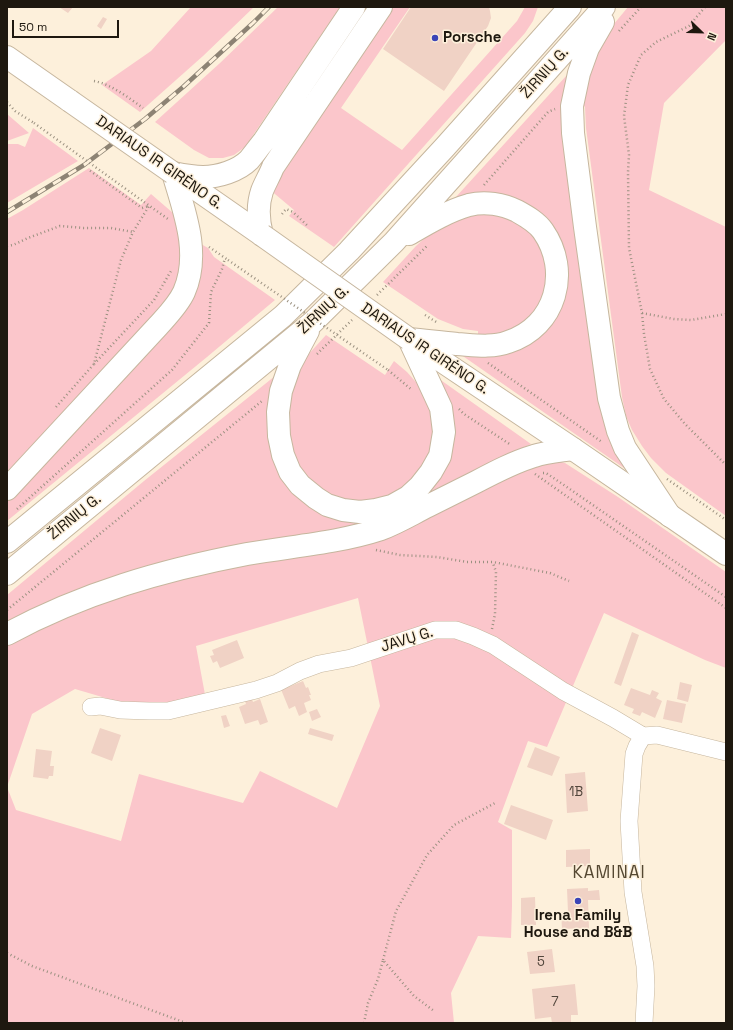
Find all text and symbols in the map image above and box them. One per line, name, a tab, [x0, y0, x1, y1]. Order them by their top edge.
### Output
scale bar	[14, 12, 121, 38]
north arrow	[681, 12, 721, 52]
text: 50 m	[19, 19, 47, 35]
place label: Porsche	[443, 29, 501, 47]
text: N	[704, 31, 720, 43]
marker: Porsche	[430, 33, 440, 43]
street label: ŽIRNIŲ G.	[517, 44, 573, 102]
street label: DARIAUS IR GIRĖNO G.	[92, 112, 226, 214]
street label: ŽIRNIŲ G.	[295, 282, 353, 338]
street label: DARIAUS IR GIRĖNO G.	[358, 299, 492, 399]
street label: ŽIRNIŲ G.	[45, 490, 105, 544]
street label: JAVŲ G.	[379, 624, 435, 656]
house number: 1B	[569, 784, 583, 800]
district label: KAMINAI	[572, 863, 646, 883]
marker: Irena Family House and B&B	[573, 896, 583, 906]
place label: Irena Family House and B&B	[524, 907, 632, 942]
house number: 5	[537, 954, 545, 970]
house number: 7	[551, 994, 559, 1010]

